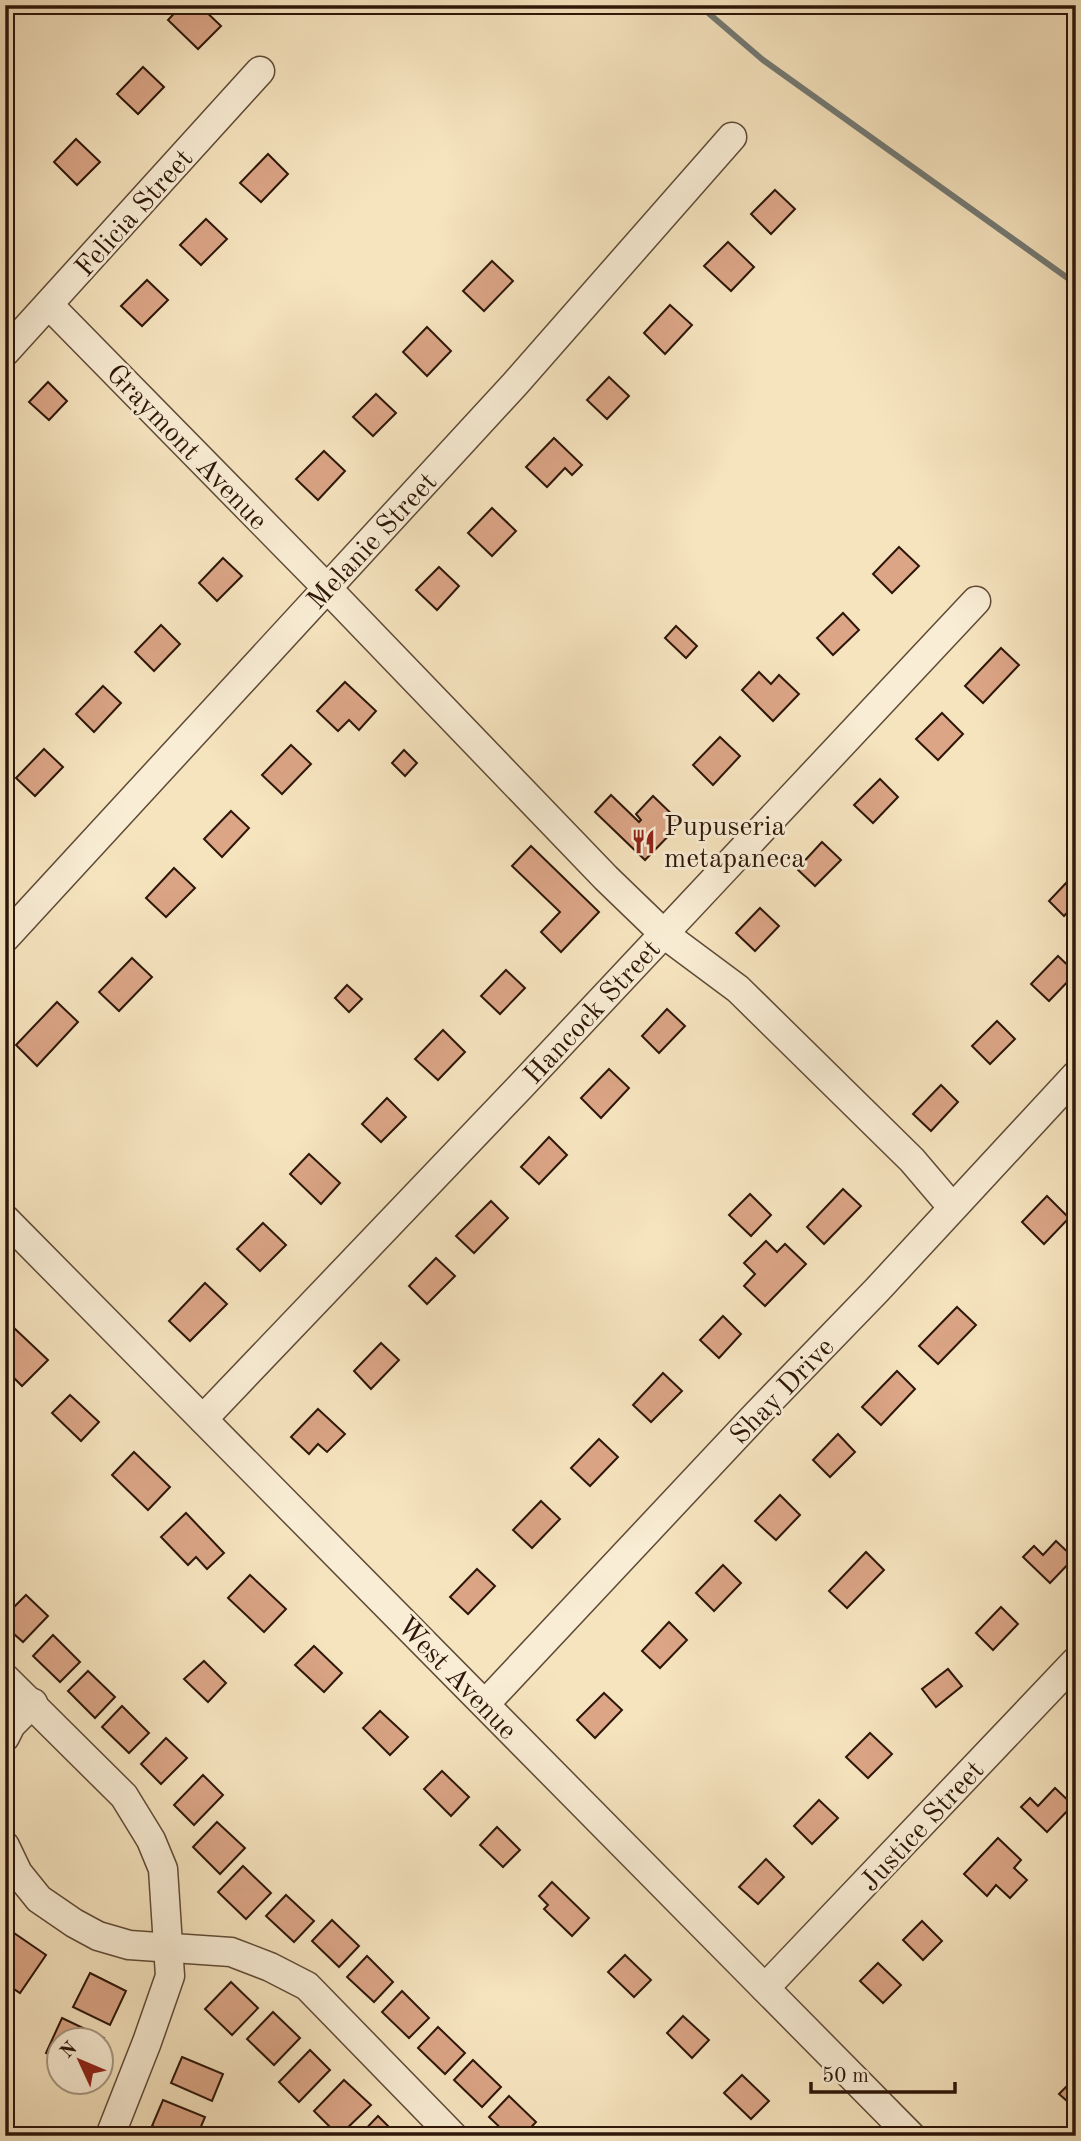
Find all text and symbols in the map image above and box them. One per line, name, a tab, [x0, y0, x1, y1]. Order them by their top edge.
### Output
street label: Felicia Street	[71, 145, 199, 283]
street label: Graymont Avenue	[100, 360, 272, 536]
street label: Melanie Street	[303, 468, 443, 616]
place label: Pupuseria metapaneca	[664, 814, 805, 874]
restaurant icon: Pupuseria metapaneca	[630, 827, 658, 855]
street label: Hancock Street	[520, 936, 667, 1091]
street label: Shay Drive	[726, 1333, 840, 1451]
street label: West Avenue	[391, 1612, 521, 1746]
street label: Justice Street	[856, 1757, 990, 1898]
north arrow	[46, 2025, 116, 2096]
text: N	[58, 2039, 82, 2063]
scale bar	[811, 2050, 955, 2094]
text: 50 m	[822, 2066, 869, 2087]

